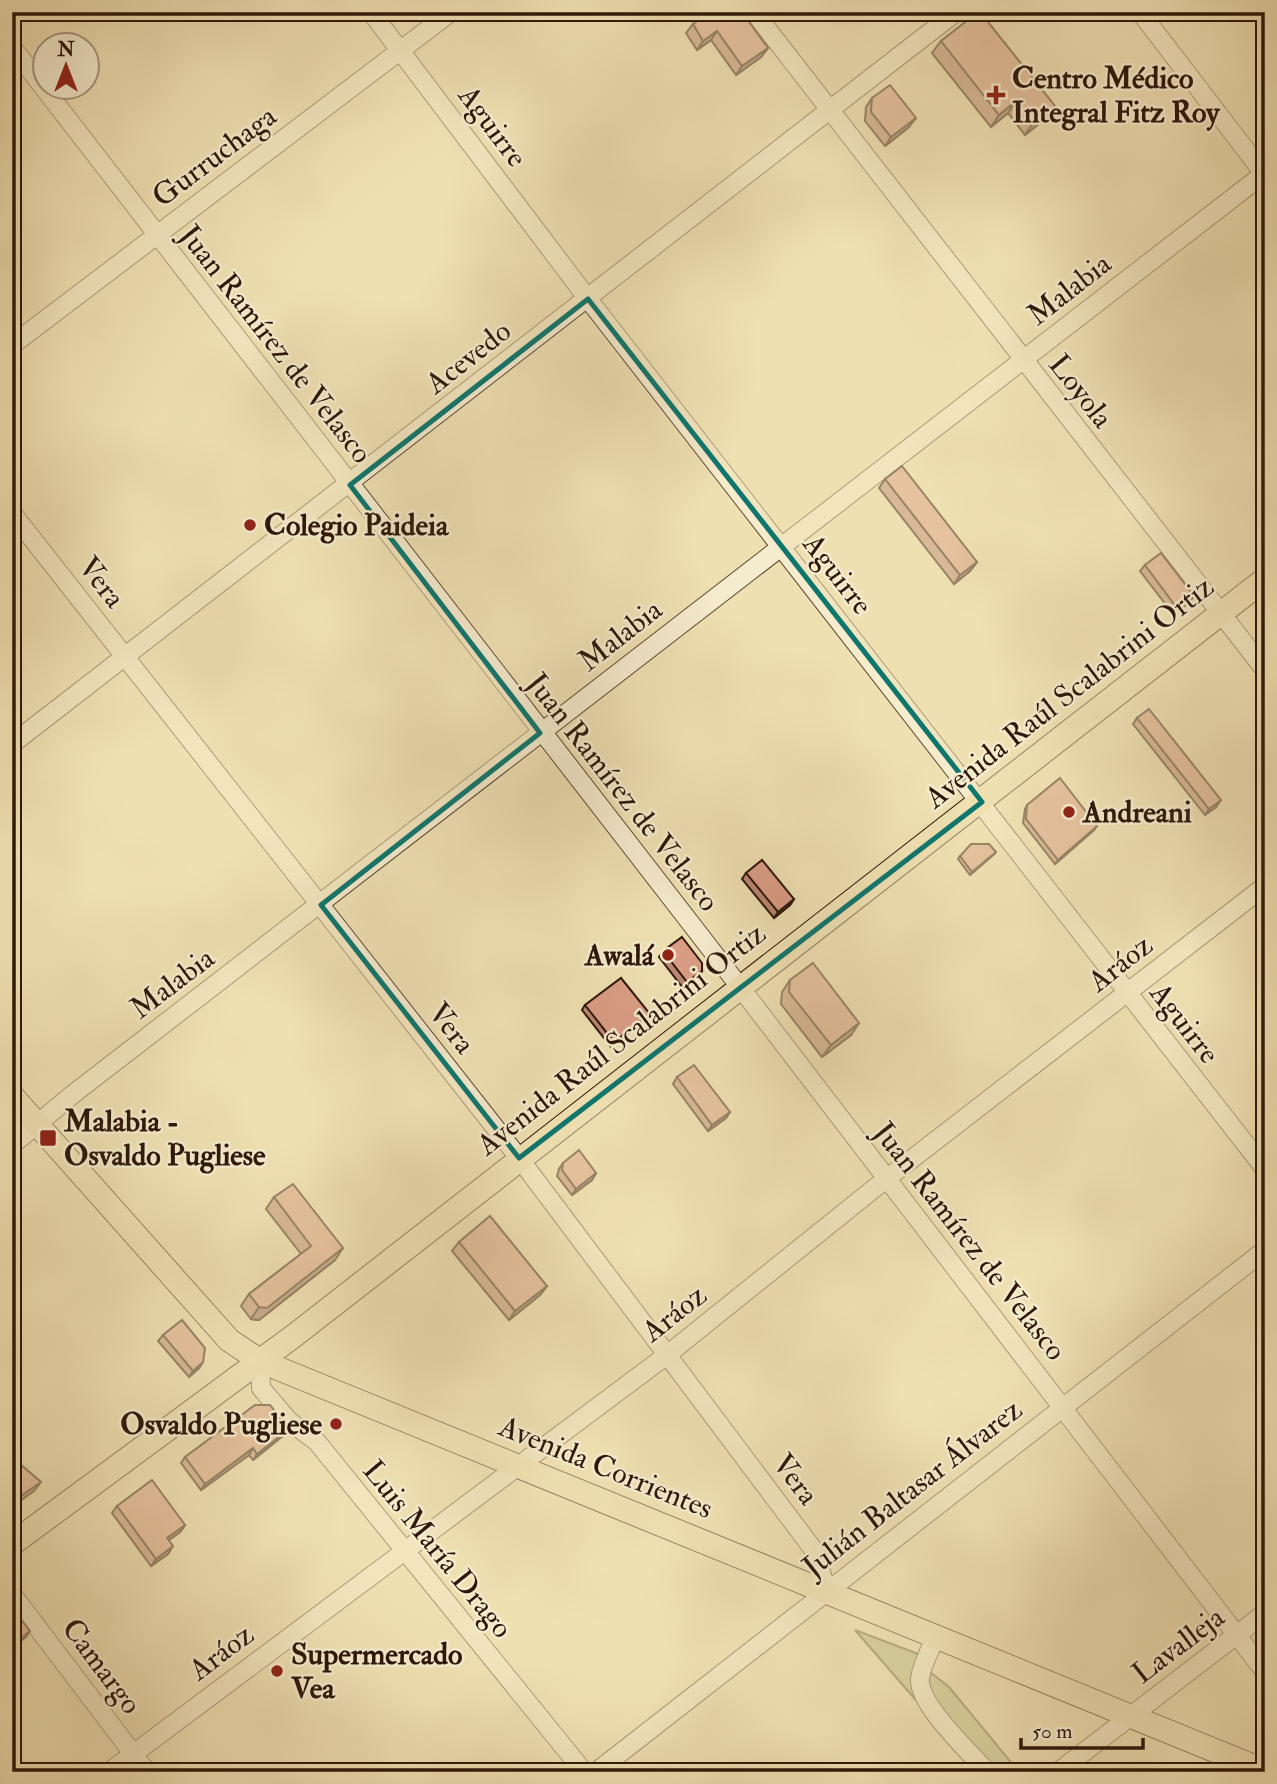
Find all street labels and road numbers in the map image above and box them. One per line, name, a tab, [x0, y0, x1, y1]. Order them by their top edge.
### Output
street label: Aguirre	[449, 77, 535, 174]
street label: Gurruchaga	[145, 97, 284, 215]
street label: Juan Ramírez de Velasco	[170, 217, 380, 471]
street label: Malabia	[1020, 245, 1119, 334]
street label: Acevedo	[417, 313, 518, 403]
street label: Loyola	[1040, 347, 1121, 436]
street label: Aguirre	[794, 526, 881, 622]
street label: Vera	[70, 549, 133, 616]
street label: Avenida Raúl Scalabrini Ortiz	[917, 568, 1221, 817]
street label: Malabia	[571, 591, 670, 680]
street label: Juan Ramírez de Velasco	[517, 665, 727, 919]
street label: Avenida Raúl Scalabrini Ortiz	[469, 915, 773, 1164]
street label: Aráoz	[1080, 927, 1160, 1001]
street label: Malabia	[123, 939, 222, 1027]
street label: Aguirre	[1141, 975, 1228, 1071]
street label: Vera	[420, 995, 483, 1062]
street label: Juan Ramírez de Velasco	[864, 1114, 1074, 1368]
street label: Aráoz	[634, 1277, 714, 1351]
street label: Julián Baltasar Álvarez	[794, 1391, 1029, 1586]
street label: Avenida Corrientes	[493, 1407, 718, 1527]
street label: Vera	[764, 1446, 827, 1513]
street label: Luis María Drago	[355, 1453, 521, 1646]
street label: Lavalleja	[1125, 1598, 1232, 1692]
street label: Camargo	[54, 1611, 149, 1721]
street label: Aráoz	[181, 1616, 261, 1689]

